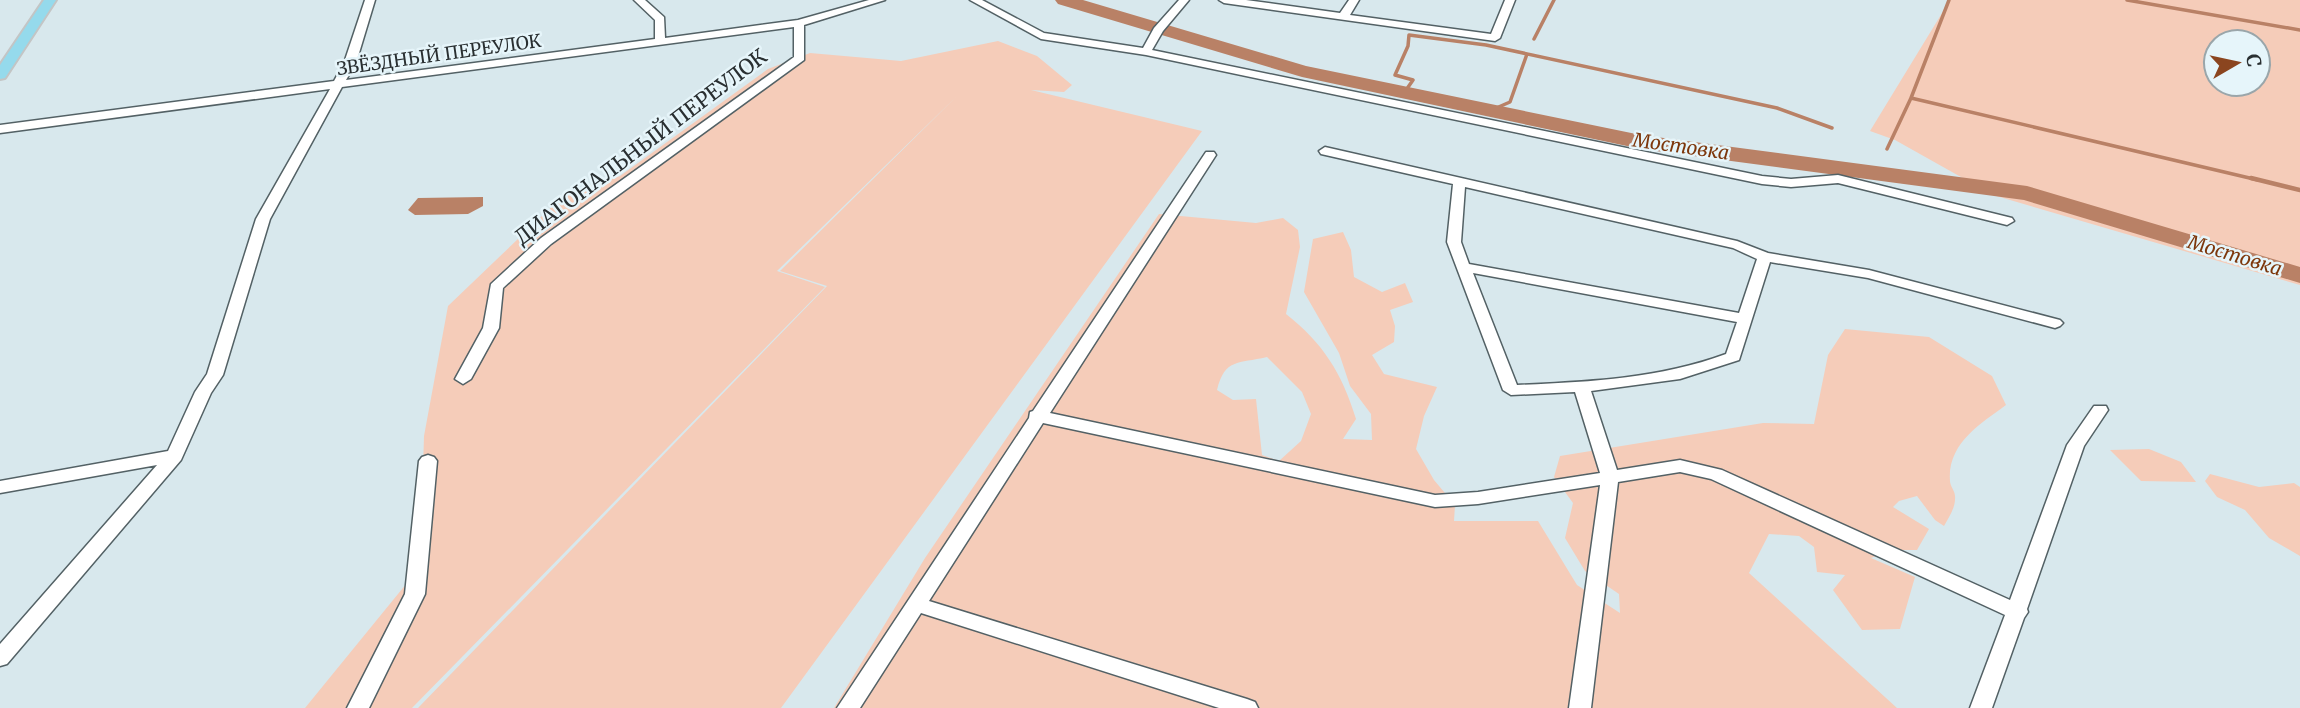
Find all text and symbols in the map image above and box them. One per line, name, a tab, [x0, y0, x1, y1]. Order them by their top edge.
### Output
north arrow	[2202, 28, 2272, 98]
street label: ЗВЁЗДНЫЙ ПЕРЕУЛОК	[335, 29, 543, 80]
street label: ДИАГОНАЛЬНЫЙ ПЕРЕУЛОК	[509, 43, 772, 250]
text: С	[2241, 52, 2267, 68]
water label: Мостовка	[1630, 127, 1731, 165]
water label: Мостовка	[2184, 229, 2285, 281]

